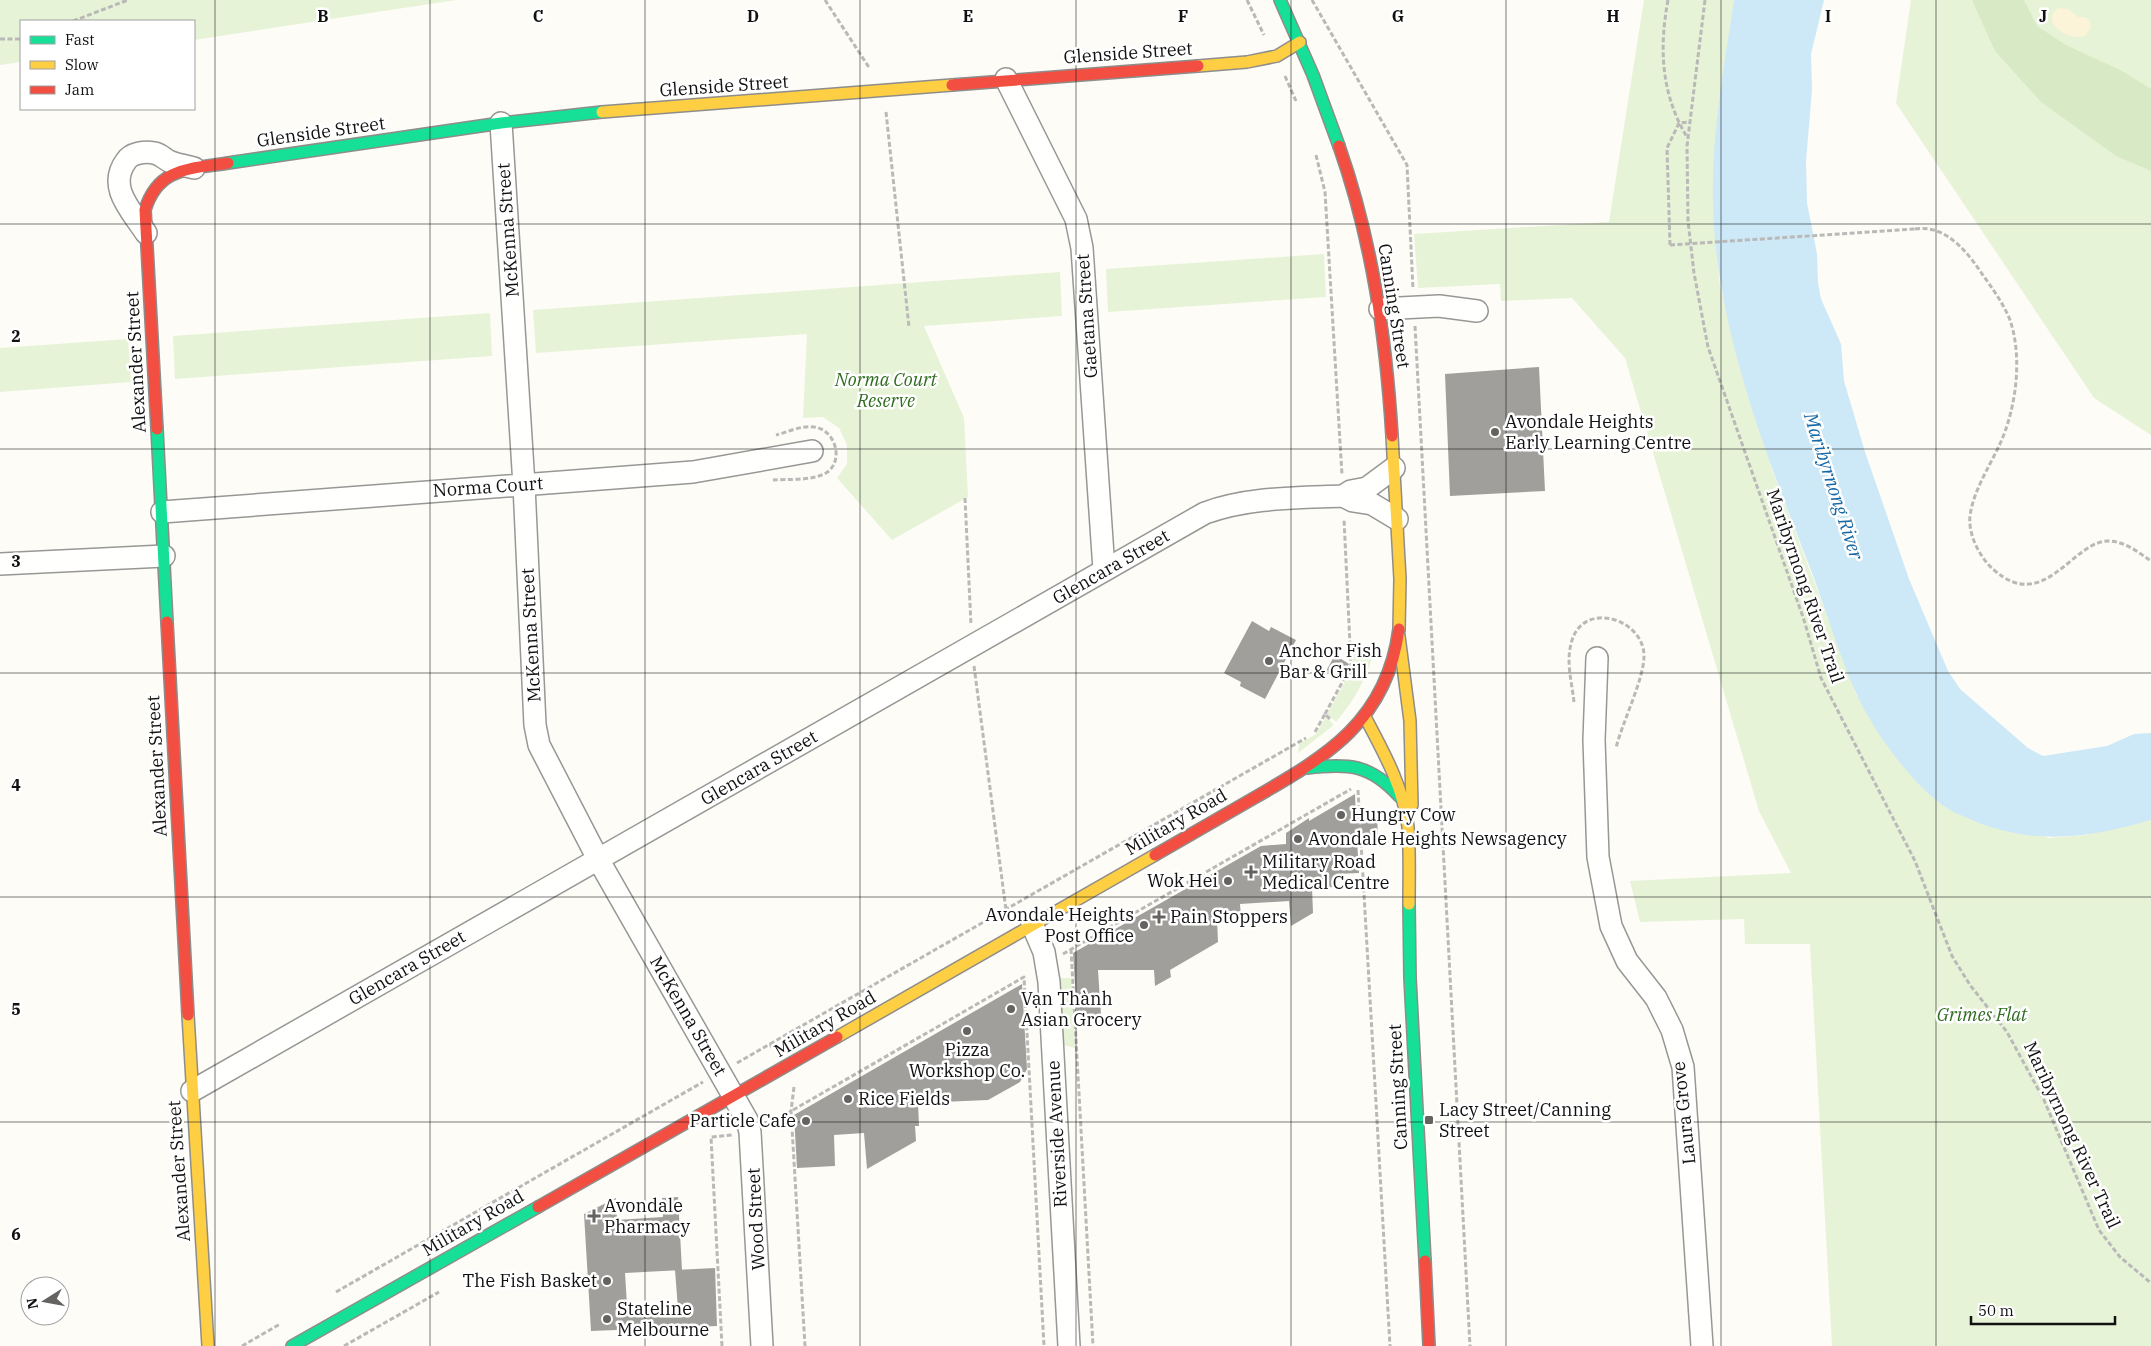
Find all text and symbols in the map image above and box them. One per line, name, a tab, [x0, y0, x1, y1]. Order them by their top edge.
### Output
text: B	[317, 6, 329, 26]
text: C	[533, 6, 543, 26]
text: D	[747, 6, 759, 26]
text: E	[963, 6, 973, 26]
text: F	[1178, 6, 1188, 26]
text: G	[1392, 6, 1404, 26]
text: H	[1607, 6, 1620, 26]
text: I	[1825, 6, 1831, 26]
text: J	[2039, 6, 2047, 26]
legend	[20, 20, 195, 110]
text: Fast	[65, 30, 95, 49]
street label: Glenside Street	[1063, 37, 1193, 68]
text: Slow	[65, 55, 99, 74]
street label: Glenside Street	[659, 70, 789, 101]
text: Jam	[65, 80, 94, 99]
street label: Glenside Street	[255, 111, 387, 152]
street label: McKenna Street	[491, 162, 524, 298]
street label: Canning Street	[1373, 242, 1416, 370]
street label: Gaetana Street	[1071, 253, 1102, 379]
street label: Alexander Street	[120, 291, 151, 433]
text: 2	[11, 326, 21, 346]
park label: Norma Court Reserve	[834, 368, 938, 412]
water label: Maribyrnong River	[1799, 408, 1869, 563]
place label: Avondale Heights Early Learning Centre	[1505, 410, 1691, 454]
marker: Avondale Heights Early Learning Centre	[1489, 426, 1501, 438]
street label: Norma Court	[432, 471, 544, 502]
street label: Maribyrnong River Trail	[1761, 486, 1850, 686]
street label: Glencara Street	[1048, 524, 1173, 609]
text: 3	[11, 551, 21, 571]
street label: McKenna Street	[515, 567, 546, 703]
place label: Anchor Fish Bar & Grill	[1279, 639, 1382, 683]
marker: Anchor Fish Bar & Grill	[1263, 655, 1275, 667]
street label: Alexander Street	[141, 695, 172, 837]
street label: Glencara Street	[696, 725, 821, 810]
text: 4	[11, 775, 21, 795]
street label: Military Road	[1121, 783, 1231, 860]
place label: Hungry Cow	[1351, 803, 1455, 826]
marker: Hungry Cow	[1335, 809, 1347, 821]
place label: Avondale Heights Newsagency	[1308, 827, 1567, 850]
marker: Avondale Heights Newsagency	[1292, 833, 1304, 845]
place label: Military Road Medical Centre	[1262, 850, 1389, 894]
marker: Military Road Medical Centre	[1244, 865, 1258, 879]
place label: Wok Hei	[1147, 869, 1218, 892]
marker: Wok Hei	[1222, 875, 1234, 887]
place label: Avondale Heights Post Office	[985, 903, 1134, 947]
place label: Pain Stoppers	[1170, 905, 1288, 928]
marker: Pain Stoppers	[1152, 910, 1166, 924]
marker: Avondale Heights Post Office	[1138, 919, 1150, 931]
street label: Glencara Street	[344, 925, 469, 1010]
street label: McKenna Street	[645, 952, 732, 1080]
street label: Military Road	[770, 985, 880, 1062]
place label: Vạn Thành Asian Grocery	[1021, 987, 1142, 1031]
text: 5	[11, 999, 21, 1019]
marker: Vạn Thành Asian Grocery	[1005, 1003, 1017, 1015]
park label: Grimes Flat	[1937, 1003, 2028, 1026]
street label: Canning Street	[1383, 1023, 1412, 1151]
marker: Pizza Workshop Co.	[961, 1025, 973, 1037]
place label: Pizza Workshop Co.	[909, 1038, 1025, 1082]
street label: Maribyrnong River Trail	[2019, 1038, 2126, 1232]
street label: Riverside Avenue	[1041, 1060, 1072, 1208]
street label: Laura Grove	[1667, 1060, 1700, 1166]
place label: Rice Fields	[858, 1087, 950, 1110]
marker: Rice Fields	[842, 1093, 854, 1105]
place label: Lacy Street/Canning Street	[1439, 1098, 1611, 1142]
street label: Alexander Street	[162, 1100, 195, 1243]
place label: Particle Cafe	[690, 1109, 796, 1132]
marker: Lacy Street/Canning Street	[1423, 1114, 1435, 1126]
marker: Particle Cafe	[800, 1115, 812, 1127]
street label: Wood Street	[741, 1167, 770, 1271]
street label: Military Road	[418, 1184, 528, 1261]
place label: Avondale Pharmacy	[604, 1194, 691, 1238]
marker: Avondale Pharmacy	[588, 1210, 600, 1222]
text: 6	[11, 1224, 21, 1244]
place label: The Fish Basket	[463, 1269, 597, 1292]
marker: The Fish Basket	[601, 1275, 613, 1287]
north arrow	[20, 1276, 70, 1326]
scale bar	[1971, 1294, 2115, 1326]
text: N	[22, 1296, 42, 1311]
place label: Stateline Melbourne	[617, 1297, 709, 1341]
text: 50 m	[1978, 1301, 2014, 1320]
marker: Stateline Melbourne	[601, 1313, 613, 1325]

